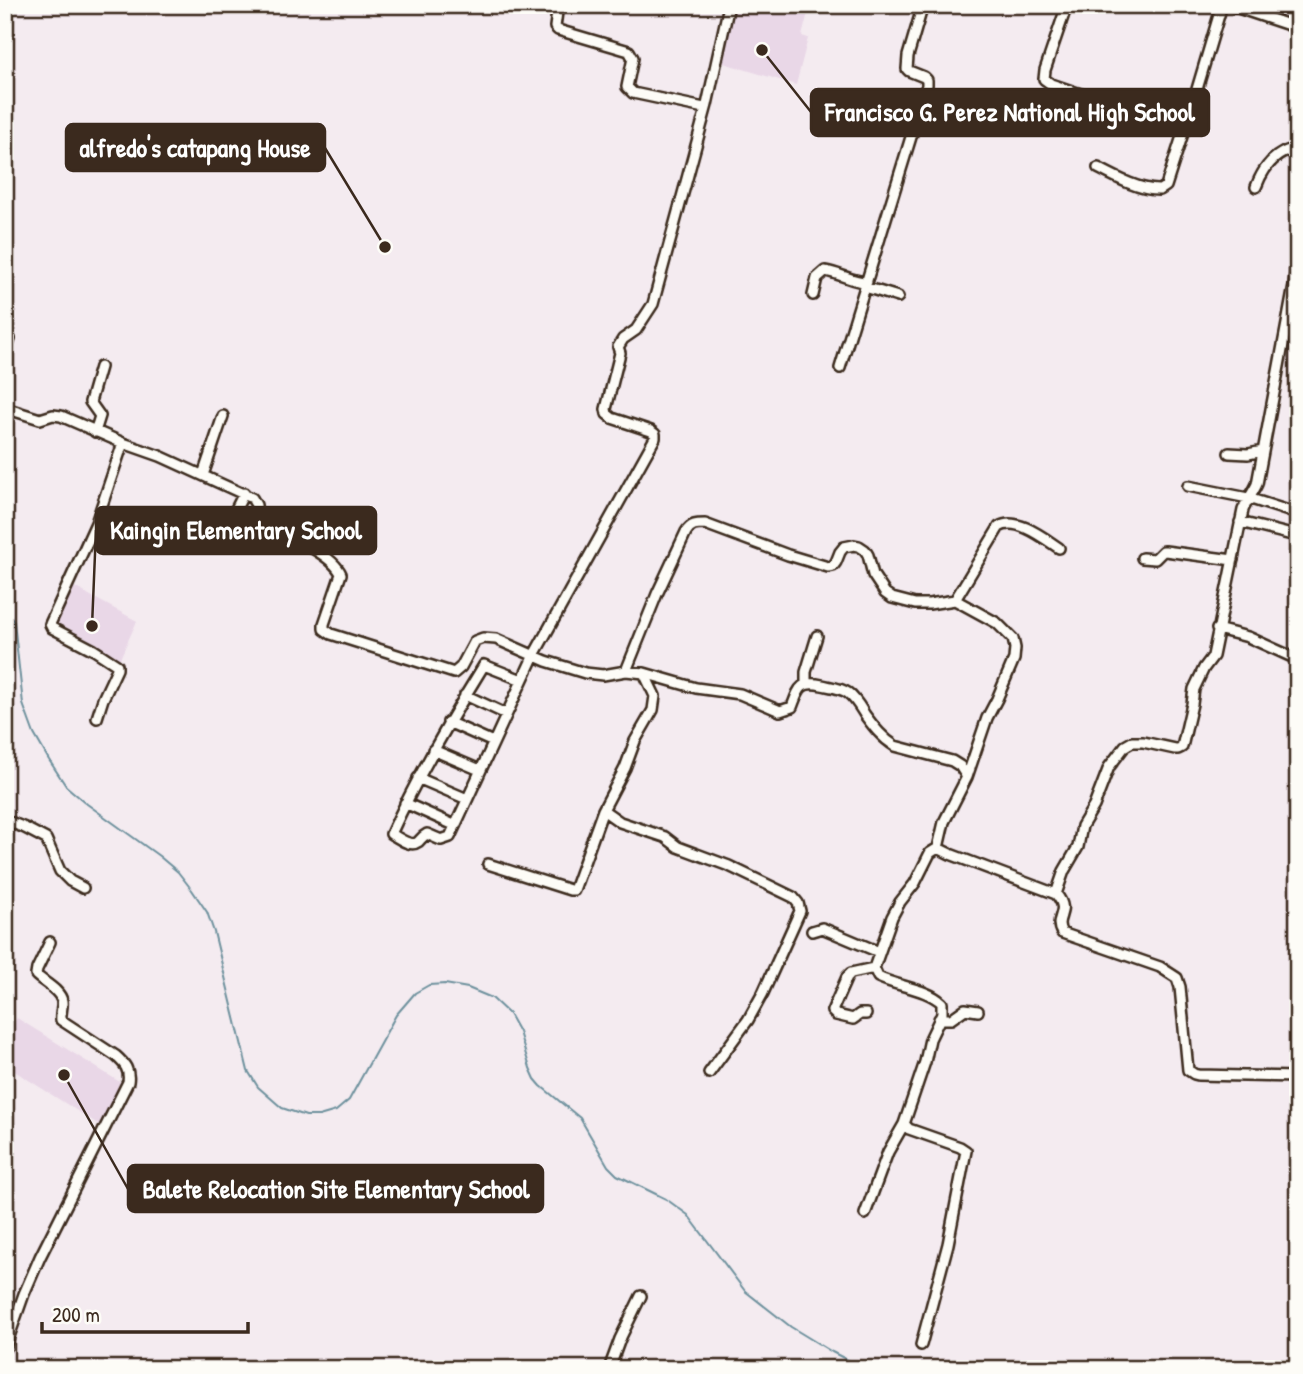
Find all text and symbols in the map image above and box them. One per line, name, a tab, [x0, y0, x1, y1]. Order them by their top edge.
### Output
callout: Francisco G. Perez National High School	[811, 89, 1209, 136]
text: Francisco G. Perez National High School	[824, 94, 1196, 130]
callout: alfredo's catapang House	[66, 124, 325, 171]
text: alfredo's catapang House	[79, 130, 311, 166]
callout: Kaingin Elementary School	[96, 507, 376, 554]
text: Kaingin Elementary School	[110, 512, 363, 548]
callout: Balete Relocation Site Elementary School	[128, 1165, 543, 1212]
text: Balete Relocation Site Elementary School	[142, 1171, 531, 1207]
scale bar	[42, 1290, 248, 1334]
text: 200 m	[52, 1300, 100, 1329]

